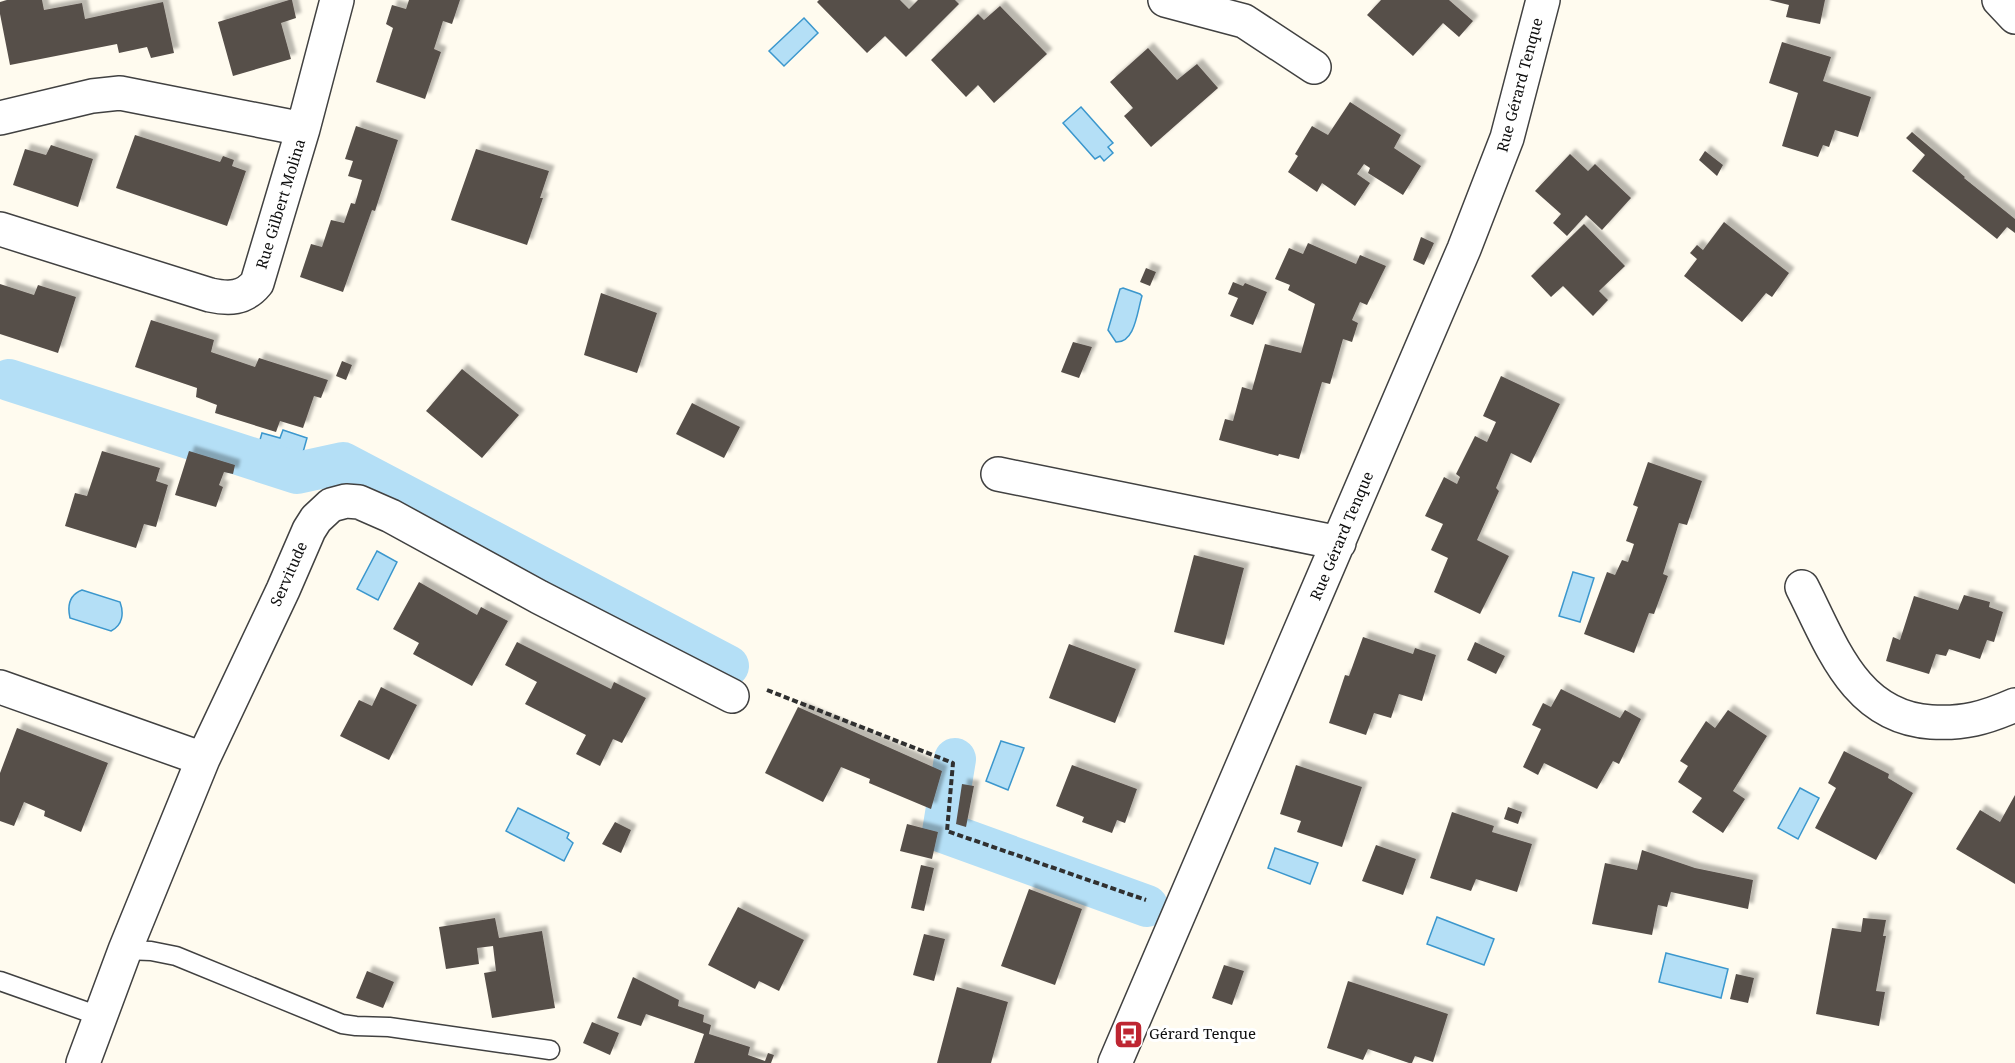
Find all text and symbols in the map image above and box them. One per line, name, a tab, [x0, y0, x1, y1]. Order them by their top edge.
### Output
street label: Rue Gérard Tenque	[1491, 15, 1547, 154]
street label: Rue Gilbert Molina	[251, 136, 309, 271]
street label: Rue Gérard Tenque	[1305, 468, 1377, 603]
street label: Servitude	[265, 538, 311, 609]
bus stop icon: Gérard Tenque	[1112, 1018, 1144, 1050]
place label: Gérard Tenque	[1149, 1023, 1256, 1043]

